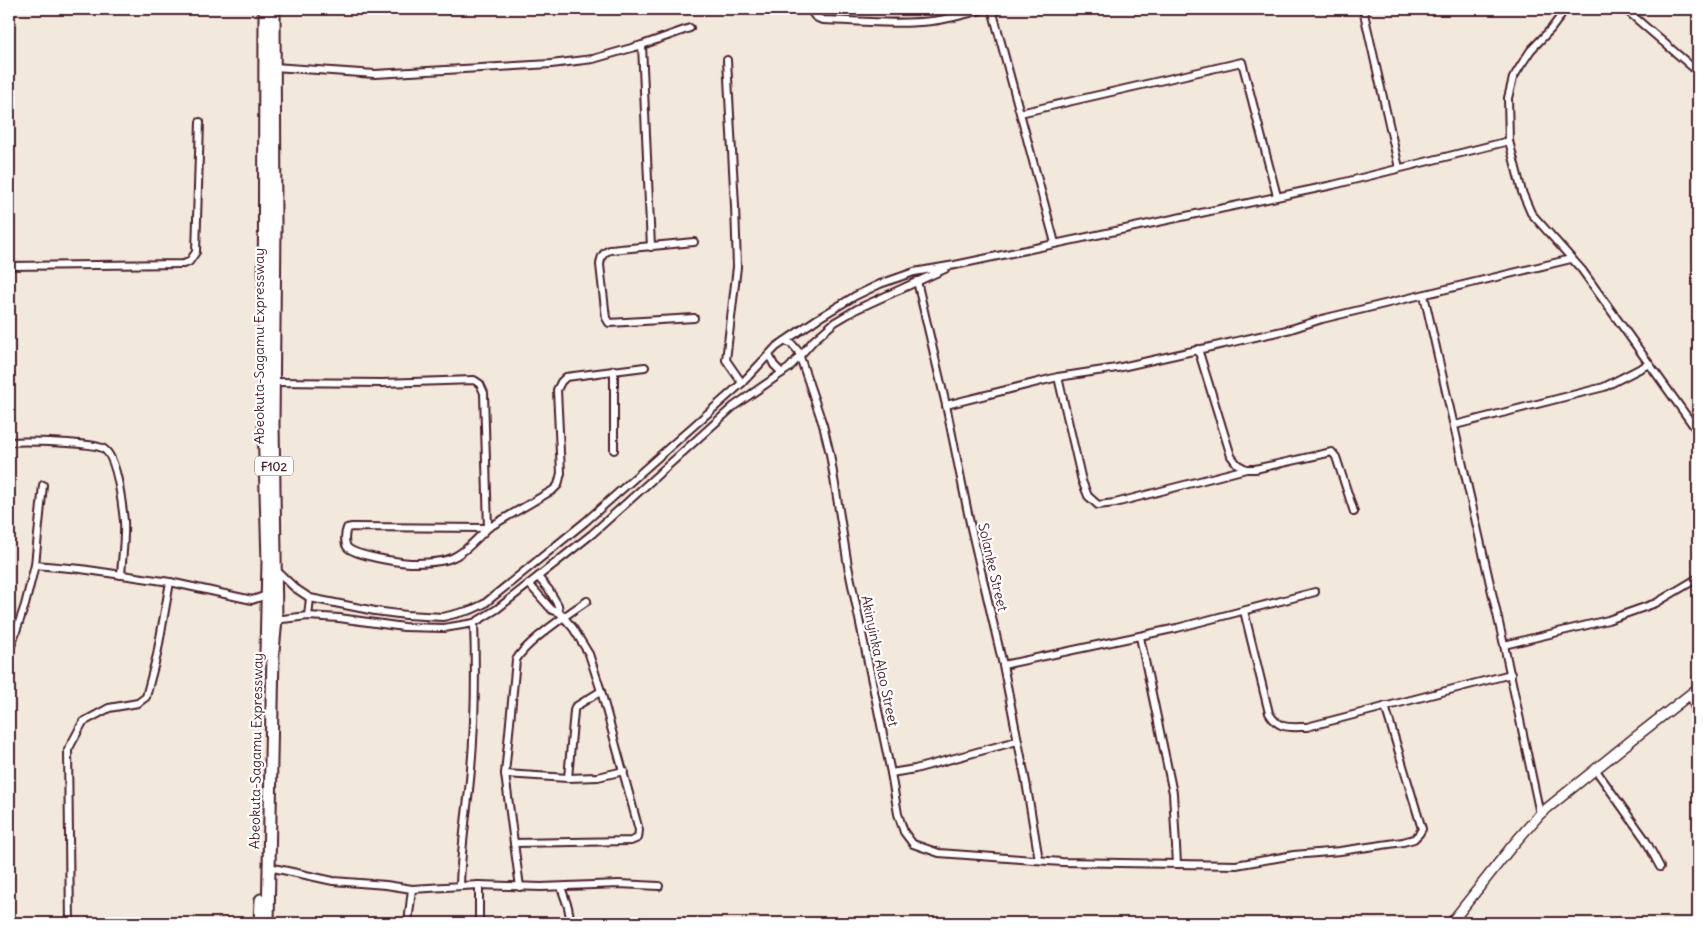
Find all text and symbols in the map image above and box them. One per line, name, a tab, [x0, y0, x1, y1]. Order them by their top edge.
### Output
street label: Abeokuta-Sagamu Expressway	[250, 248, 268, 444]
road number: F102	[255, 456, 293, 476]
street label: Solanke Street	[974, 521, 1012, 613]
street label: Akinyinka Alao Street	[857, 594, 903, 728]
street label: Abeokuta-Sagamu Expressway	[245, 653, 267, 849]

